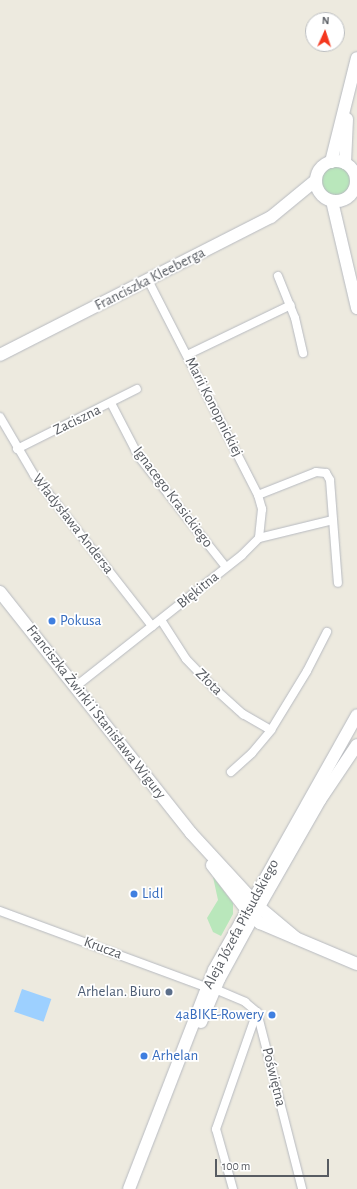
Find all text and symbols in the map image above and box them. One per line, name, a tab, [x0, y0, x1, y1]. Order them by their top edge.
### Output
north arrow	[305, 12, 345, 52]
text: N	[321, 15, 330, 26]
street label: Franciszka Kleeberga	[92, 243, 208, 315]
street label: Marii Konopnickiej	[181, 354, 247, 460]
street label: Zaciszna	[50, 401, 104, 439]
street label: Ignacego Krasickiego	[129, 443, 217, 551]
street label: Władysława Andersa	[28, 470, 118, 578]
street label: Błękitna	[173, 568, 223, 612]
place label: Pokusa	[60, 612, 102, 630]
marker: Pokusa	[47, 616, 57, 626]
street label: Franciszka Żwirki i Stanisława Wigury	[22, 621, 170, 803]
street label: Złota	[192, 665, 226, 699]
street label: Aleja Józefa Piłsudskiego	[199, 856, 283, 992]
place label: Lidl	[142, 885, 163, 903]
marker: Lidl	[129, 889, 139, 899]
street label: Krucza	[81, 933, 125, 963]
place label: Arhelan. Biuro	[77, 983, 161, 1001]
marker: Arhelan. Biuro	[164, 987, 174, 997]
place label: 4aBIKE-Rowery	[175, 1006, 264, 1024]
marker: 4aBIKE-Rowery	[267, 1010, 277, 1020]
street label: Poświętna	[258, 1046, 290, 1108]
place label: Arhelan	[152, 1047, 198, 1065]
marker: Arhelan	[139, 1051, 149, 1061]
scale bar	[217, 1151, 331, 1177]
text: 100 m	[222, 1160, 250, 1172]

